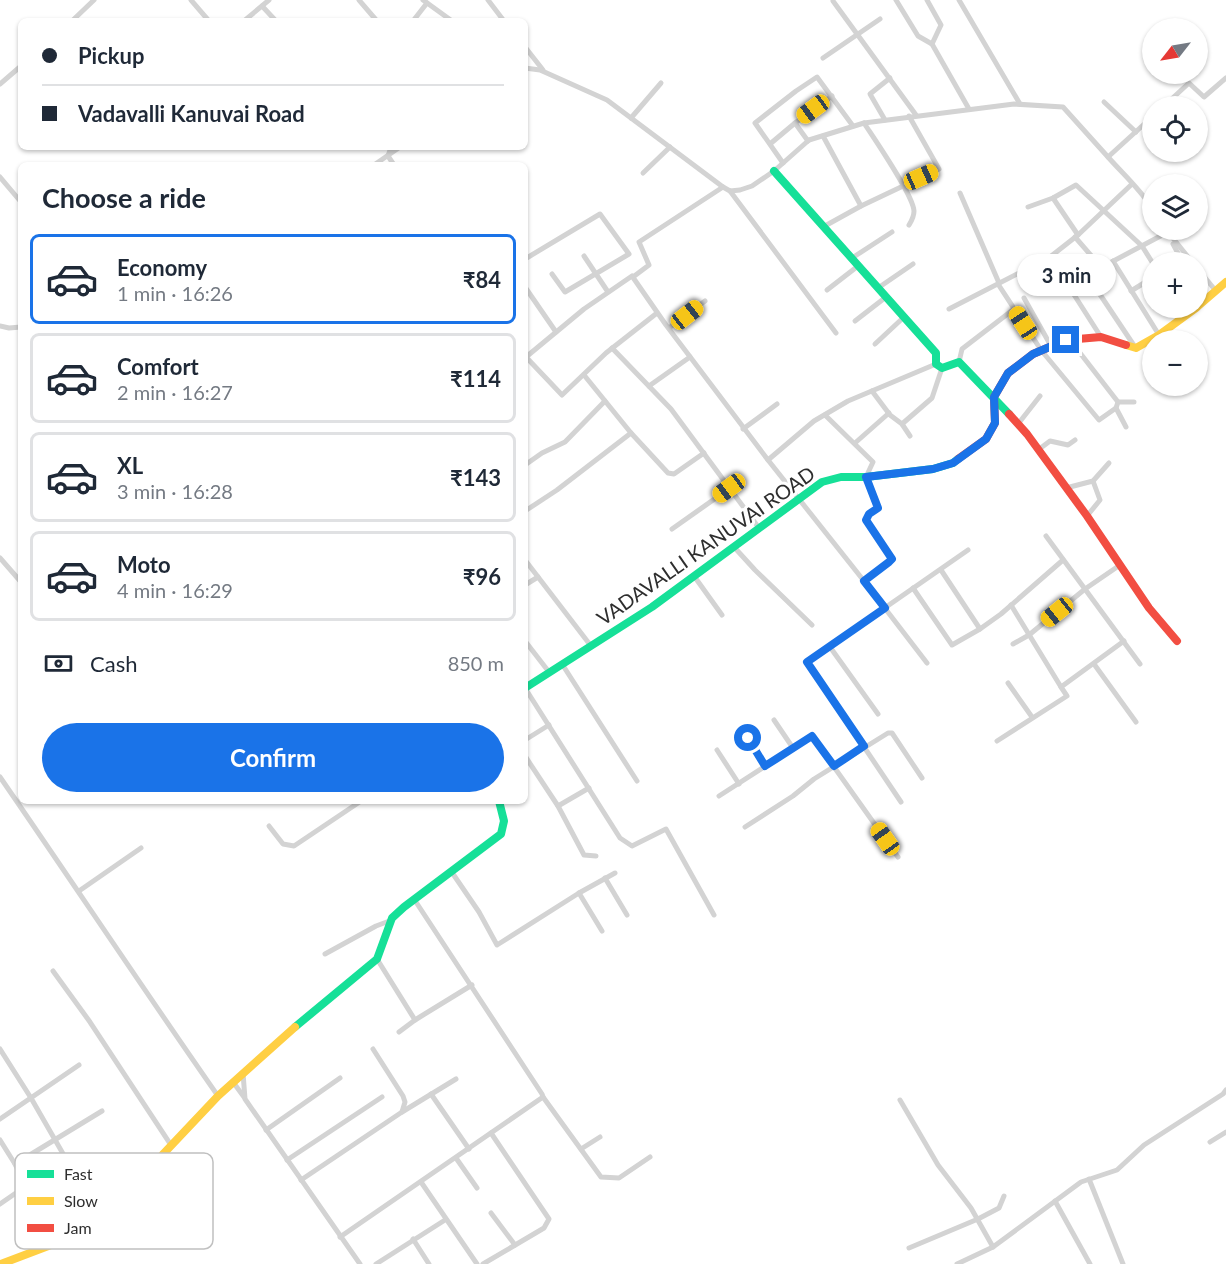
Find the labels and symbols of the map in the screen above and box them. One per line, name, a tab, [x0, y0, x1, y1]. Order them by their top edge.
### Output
north arrow	[1142, 18, 1208, 84]
car	[793, 91, 833, 127]
car	[901, 161, 941, 193]
callout: 3 min	[1016, 253, 1116, 295]
car	[667, 297, 707, 333]
car	[1006, 303, 1040, 343]
route end	[1052, 326, 1079, 353]
street label: VADAVALLI KANUVAI ROAD	[592, 461, 819, 630]
car	[709, 470, 749, 506]
car	[1037, 594, 1077, 630]
route start	[734, 724, 761, 751]
car	[867, 819, 903, 859]
legend	[15, 1153, 213, 1249]
text: Fast	[64, 1164, 93, 1183]
text: Slow	[64, 1191, 98, 1210]
text: Jam	[64, 1218, 92, 1237]

